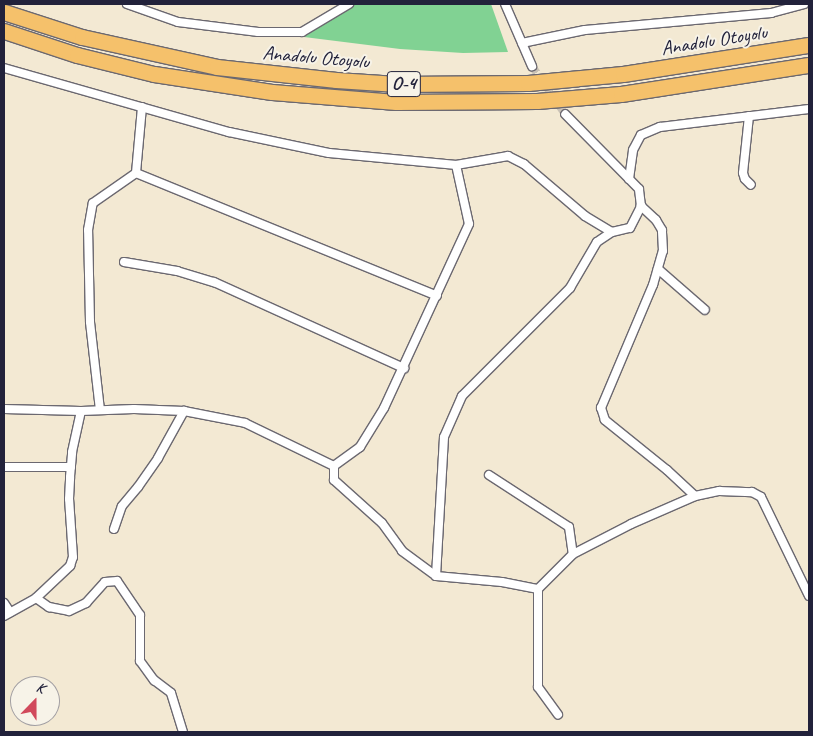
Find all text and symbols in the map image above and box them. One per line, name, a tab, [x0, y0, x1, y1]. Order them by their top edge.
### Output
street label: Anadolu Otoyolu	[659, 20, 769, 60]
street label: Anadolu Otoyolu	[262, 40, 370, 74]
road number: O-4	[386, 68, 422, 100]
north arrow	[10, 676, 60, 726]
text: K	[34, 678, 47, 697]

